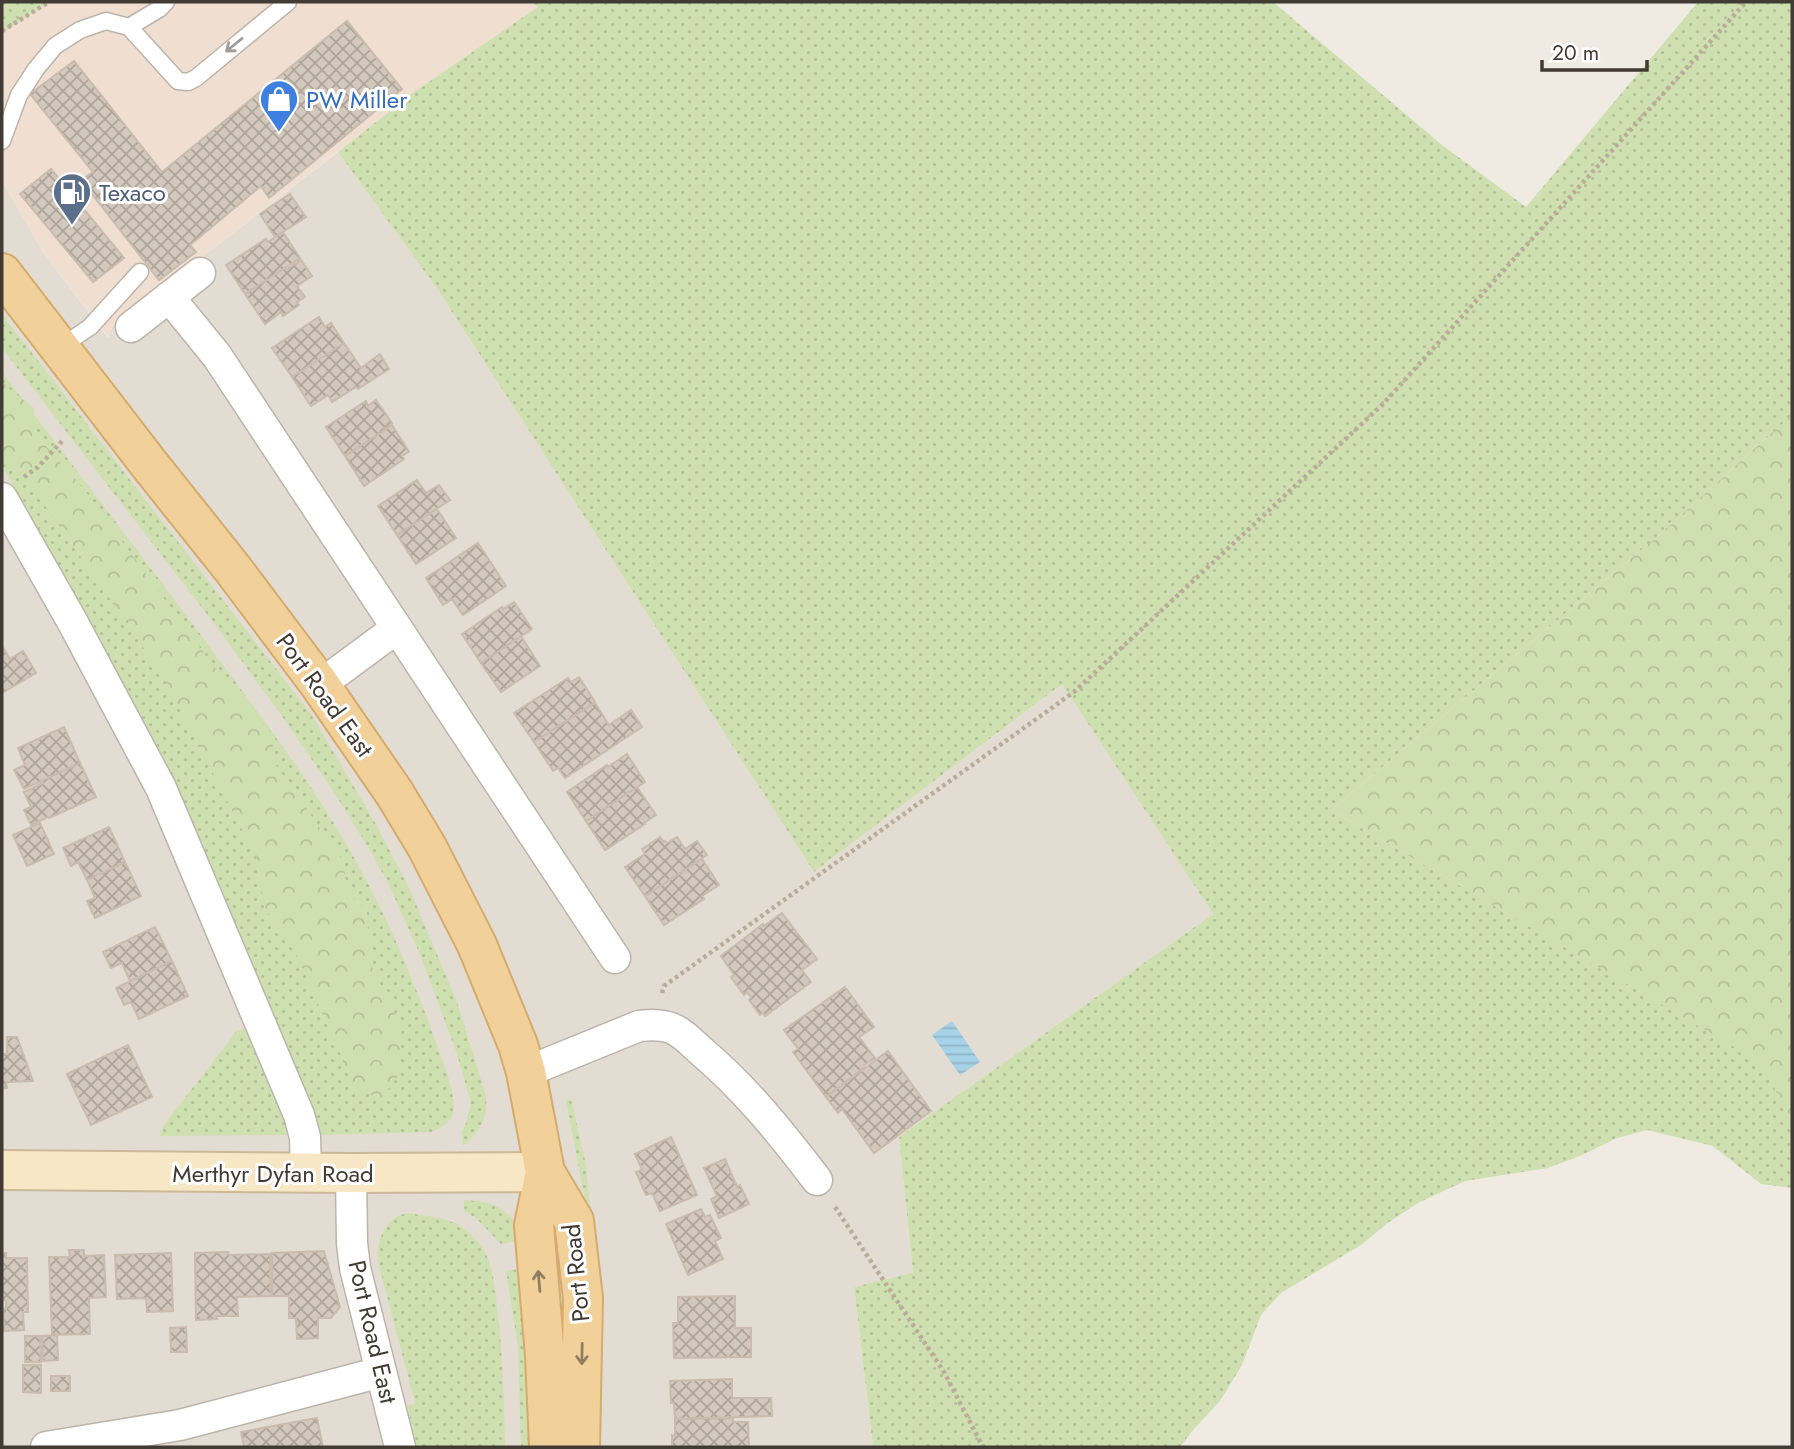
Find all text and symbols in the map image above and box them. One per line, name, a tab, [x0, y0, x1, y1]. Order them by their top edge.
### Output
scale bar	[1542, 28, 1647, 72]
one-way arrow	[226, 37, 244, 52]
text: 20 m	[1552, 38, 1599, 68]
shop icon: PW Miller	[258, 78, 300, 133]
place label: PW Miller	[306, 82, 408, 117]
fuel station icon: Texaco	[51, 171, 93, 226]
place label: Texaco	[99, 175, 166, 210]
street label: Port Road East	[268, 626, 382, 764]
street label: Merthyr Dyfan Road	[172, 1156, 374, 1191]
street label: Port Road	[553, 1222, 599, 1324]
street label: Port Road East	[340, 1257, 407, 1407]
one-way arrow	[532, 1271, 545, 1293]
one-way arrow	[575, 1343, 589, 1366]

